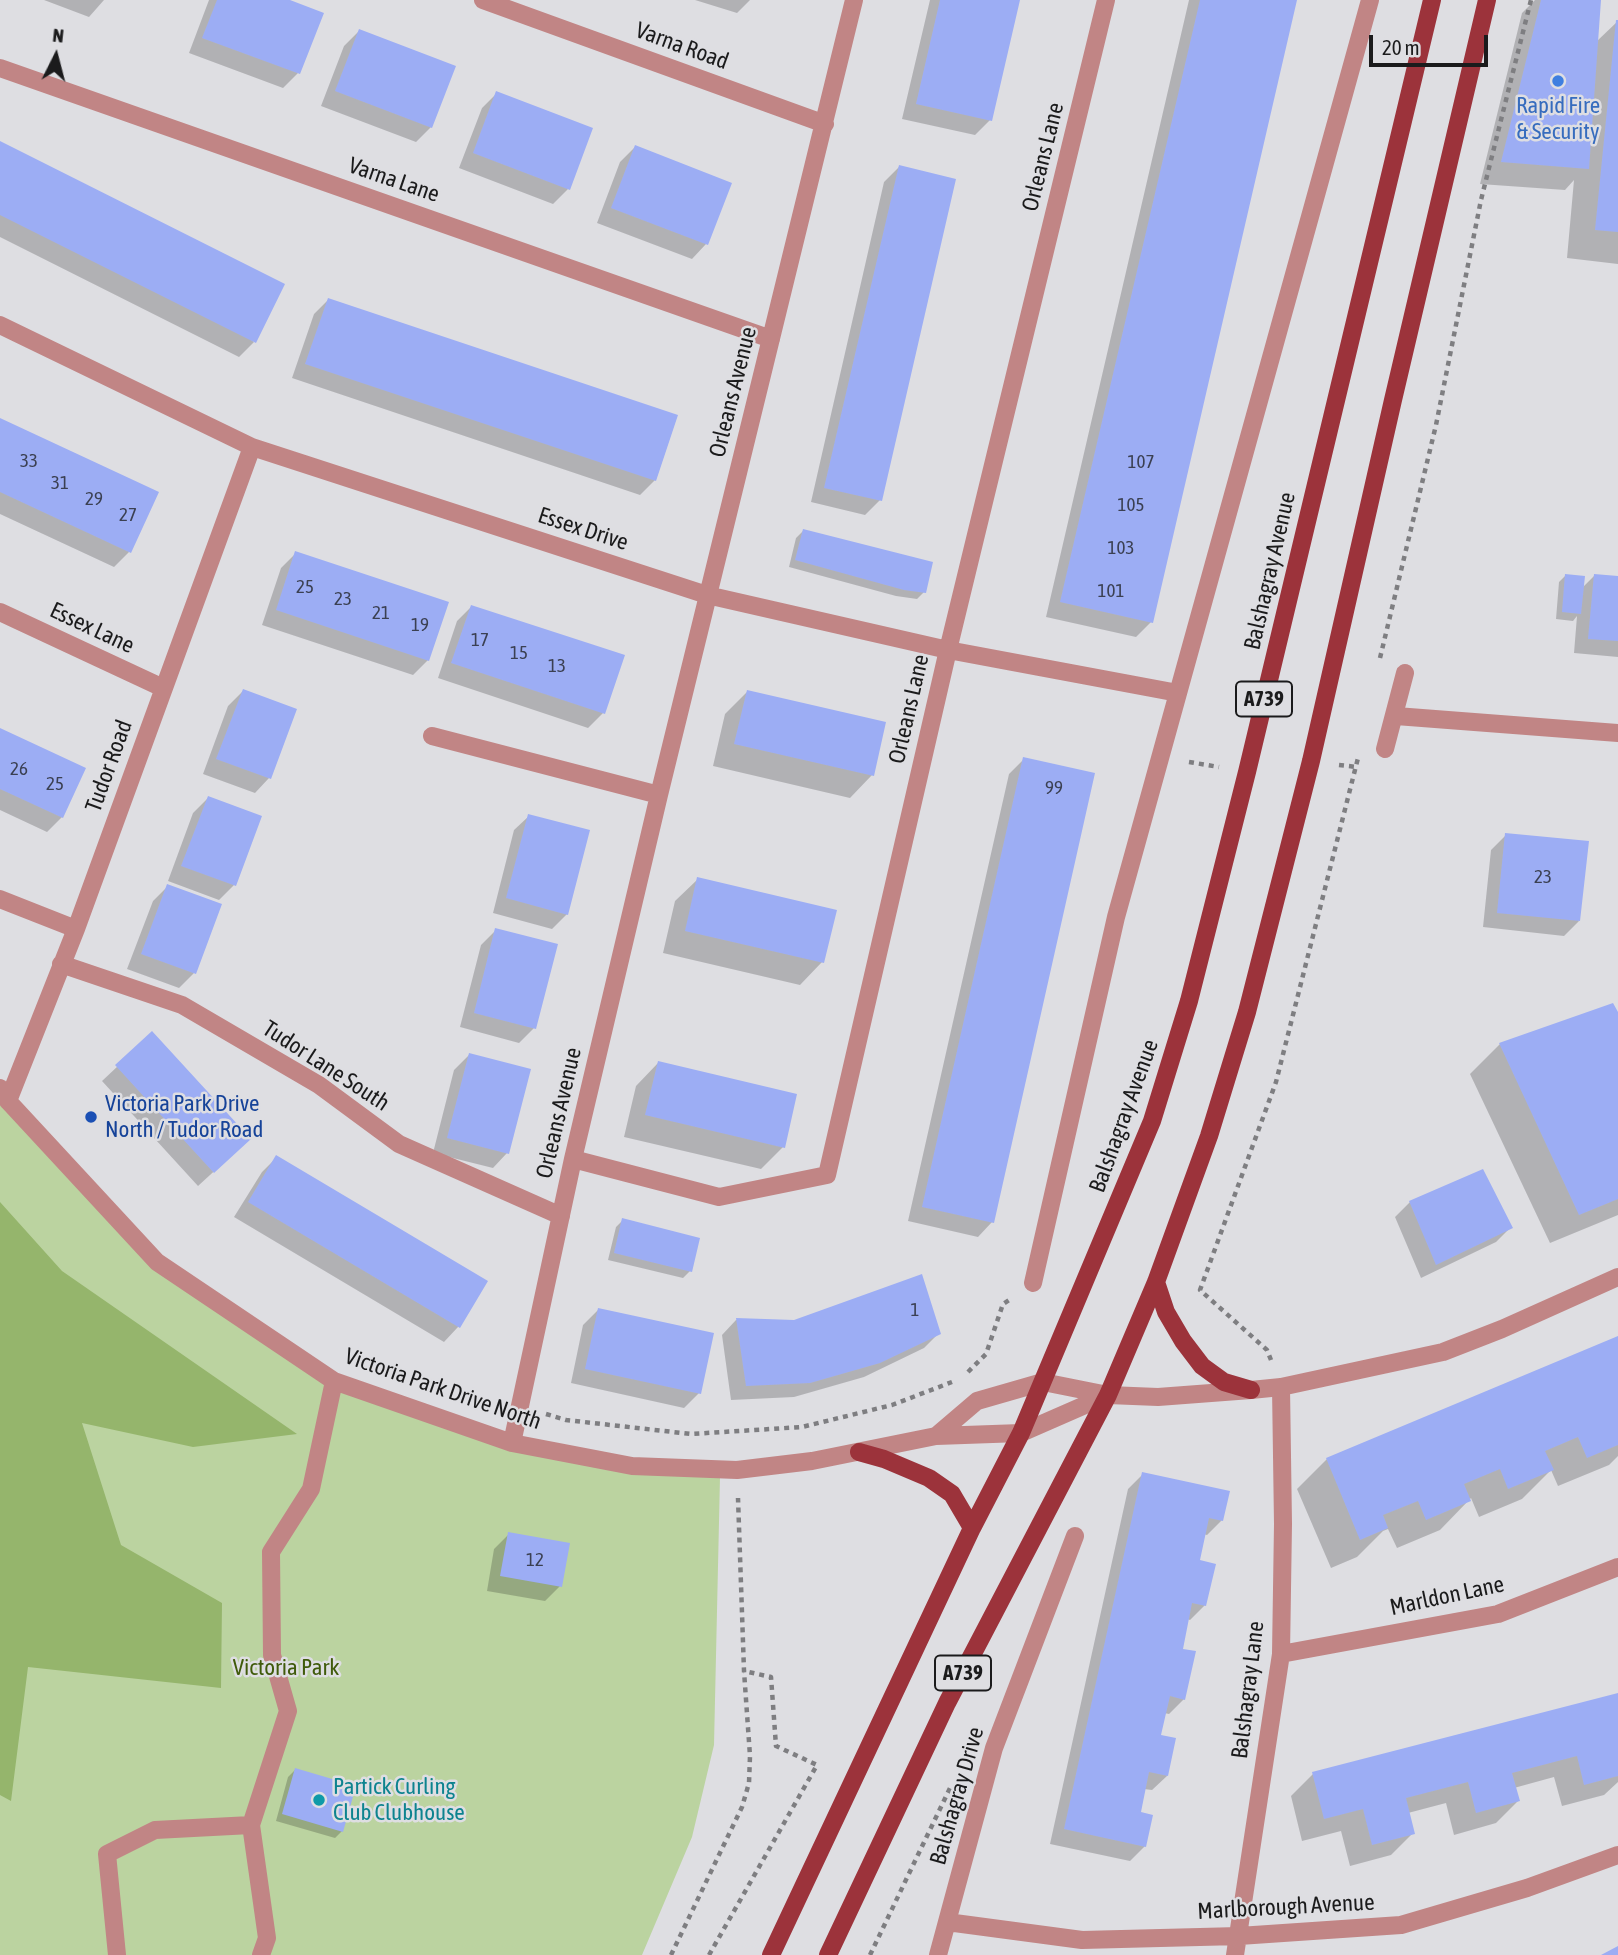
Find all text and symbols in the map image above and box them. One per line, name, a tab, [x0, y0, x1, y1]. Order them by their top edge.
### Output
street label: Varna Road	[632, 16, 732, 76]
north arrow	[21, 21, 91, 91]
scale bar	[1373, 21, 1492, 65]
text: N	[51, 24, 65, 47]
text: 20 m	[1382, 35, 1420, 59]
marker: Rapid Fire & Security	[1550, 73, 1566, 89]
place label: Rapid Fire & Security	[1516, 92, 1600, 146]
street label: Orleans Lane	[1016, 100, 1070, 214]
street label: Varna Lane	[345, 152, 443, 208]
street label: Orleans Avenue	[703, 324, 763, 460]
house number: 33	[20, 450, 38, 472]
house number: 107	[1128, 451, 1154, 473]
house number: 31	[51, 472, 69, 494]
house number: 29	[85, 488, 103, 510]
street label: Balshagray Avenue	[1238, 490, 1302, 652]
house number: 105	[1118, 494, 1144, 516]
street label: Essex Drive	[534, 501, 632, 557]
house number: 27	[119, 504, 137, 526]
house number: 103	[1108, 537, 1134, 559]
house number: 25	[296, 576, 314, 598]
house number: 101	[1098, 580, 1124, 602]
house number: 23	[334, 588, 352, 610]
street label: Essex Lane	[45, 596, 139, 660]
house number: 21	[372, 602, 390, 624]
house number: 19	[411, 614, 429, 636]
house number: 17	[471, 629, 489, 651]
house number: 15	[510, 642, 528, 664]
street label: Orleans Lane	[883, 652, 935, 766]
house number: 13	[548, 655, 566, 677]
road number: A739	[1236, 682, 1292, 716]
street label: Tudor Road	[80, 716, 138, 816]
house number: 26	[10, 758, 28, 780]
house number: 25	[46, 773, 64, 795]
house number: 99	[1045, 777, 1063, 799]
house number: 23	[1534, 866, 1552, 888]
street label: Tudor Lane South	[258, 1015, 394, 1117]
street label: Balshagray Avenue	[1084, 1036, 1164, 1196]
street label: Orleans Avenue	[531, 1045, 587, 1181]
place label: Victoria Park Drive North / Tudor Road	[105, 1090, 263, 1144]
marker: Victoria Park Drive North / Tudor Road	[83, 1109, 99, 1125]
house number: 1	[911, 1299, 919, 1321]
street label: Victoria Park Drive North	[341, 1342, 545, 1436]
house number: 12	[526, 1549, 544, 1571]
street label: Marldon Lane	[1387, 1570, 1507, 1622]
street label: Balshagray Lane	[1226, 1620, 1270, 1760]
park label: Victoria Park	[233, 1654, 339, 1682]
road number: A739	[935, 1656, 991, 1690]
street label: Balshagray Drive	[924, 1724, 990, 1868]
place label: Partick Curling Club Clubhouse	[333, 1773, 465, 1827]
marker: Partick Curling Club Clubhouse	[311, 1792, 327, 1808]
street label: Marlborough Avenue	[1197, 1889, 1375, 1925]

